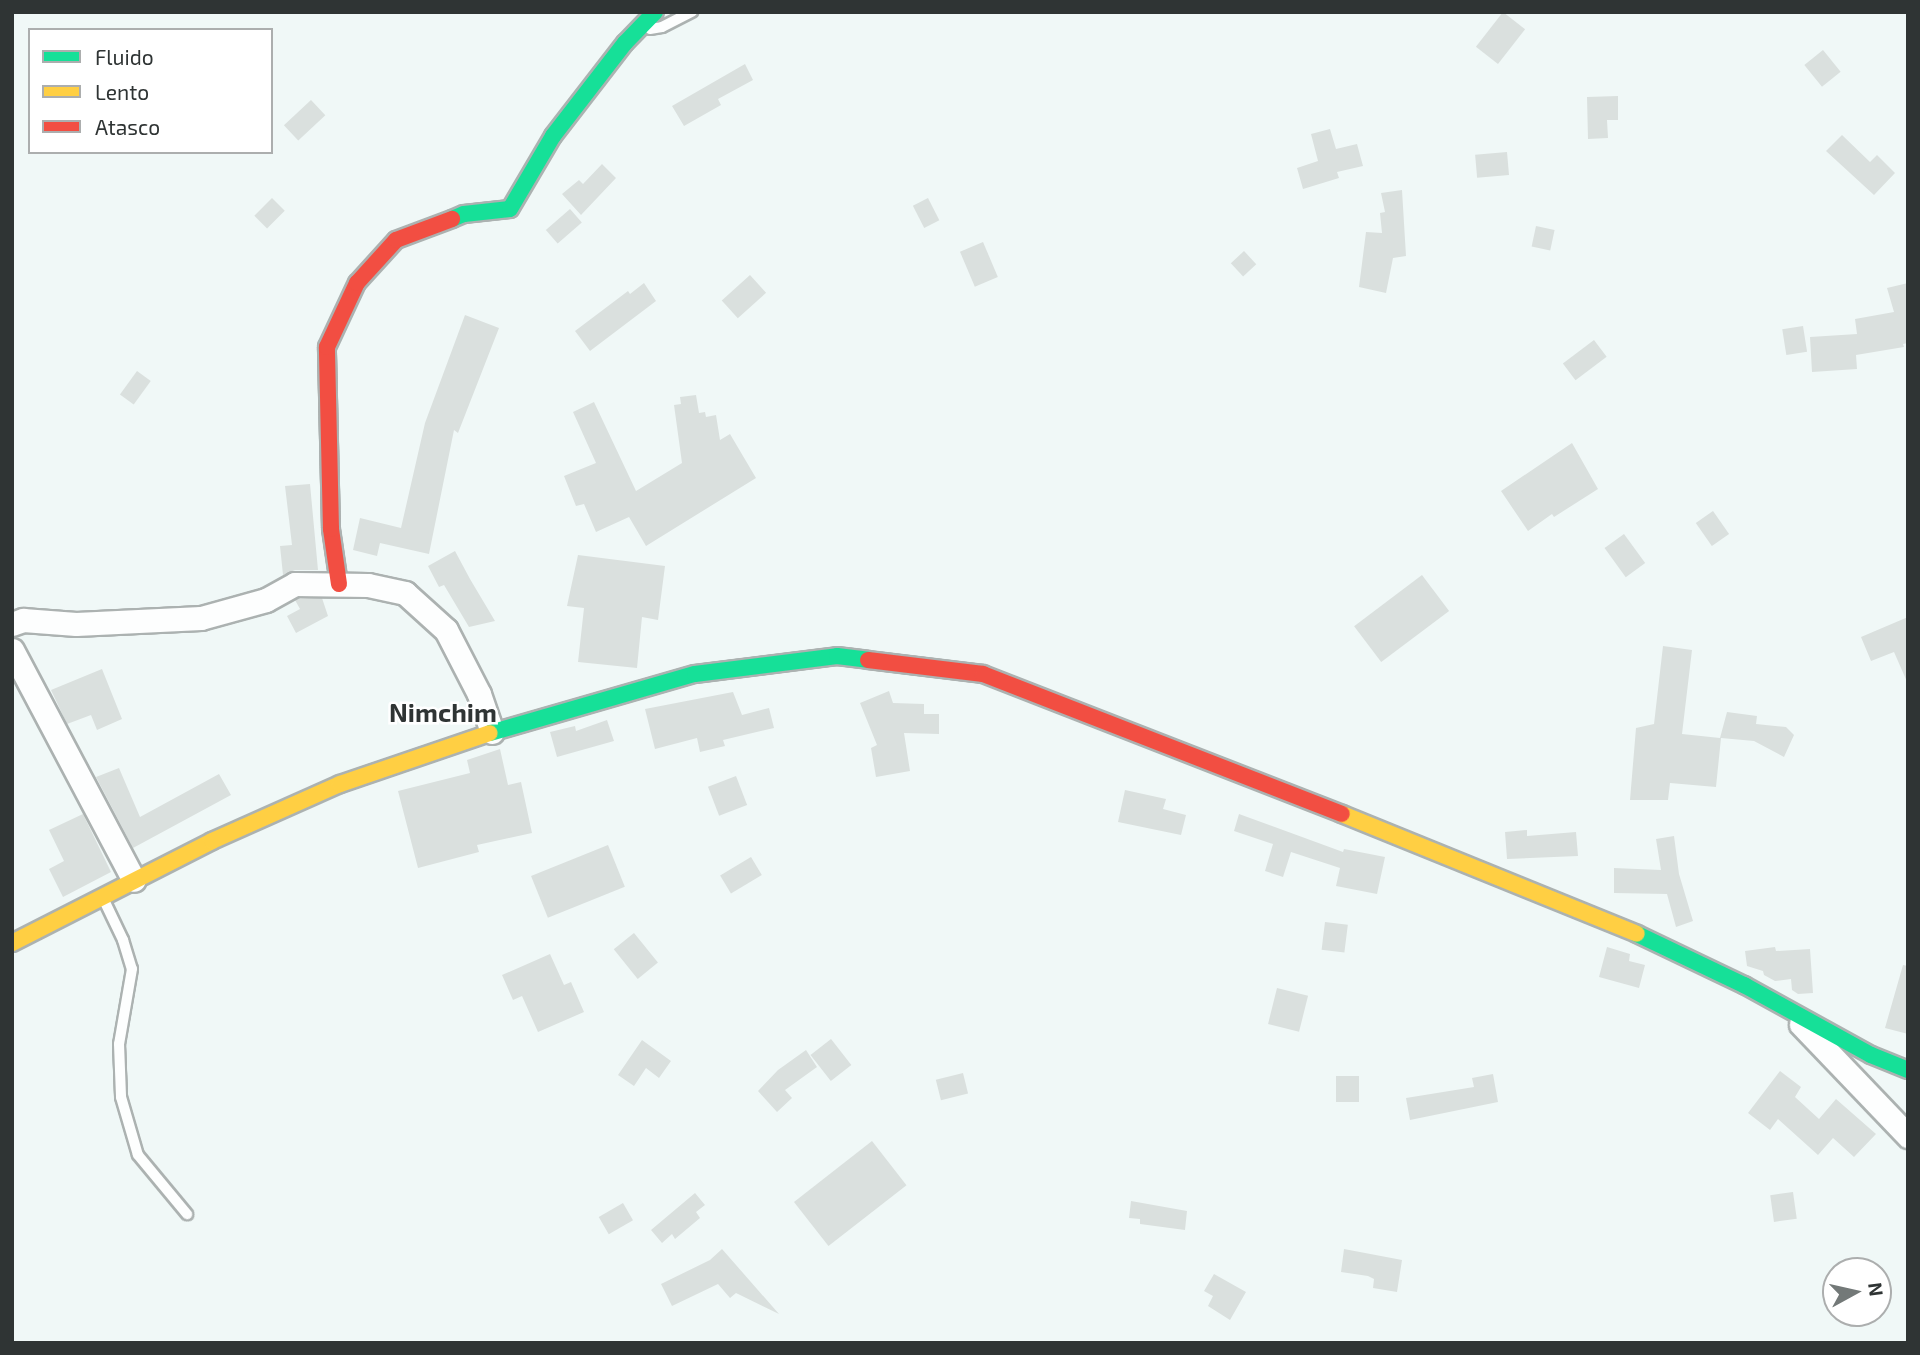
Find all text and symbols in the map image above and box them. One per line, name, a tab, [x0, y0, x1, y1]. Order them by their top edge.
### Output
legend	[28, 28, 273, 154]
text: Fluido	[95, 44, 154, 69]
text: Lento	[95, 79, 149, 104]
text: Atasco	[95, 114, 160, 139]
district label: Nimchim	[389, 696, 497, 728]
north arrow	[1822, 1257, 1892, 1327]
text: N	[1864, 1281, 1889, 1298]

